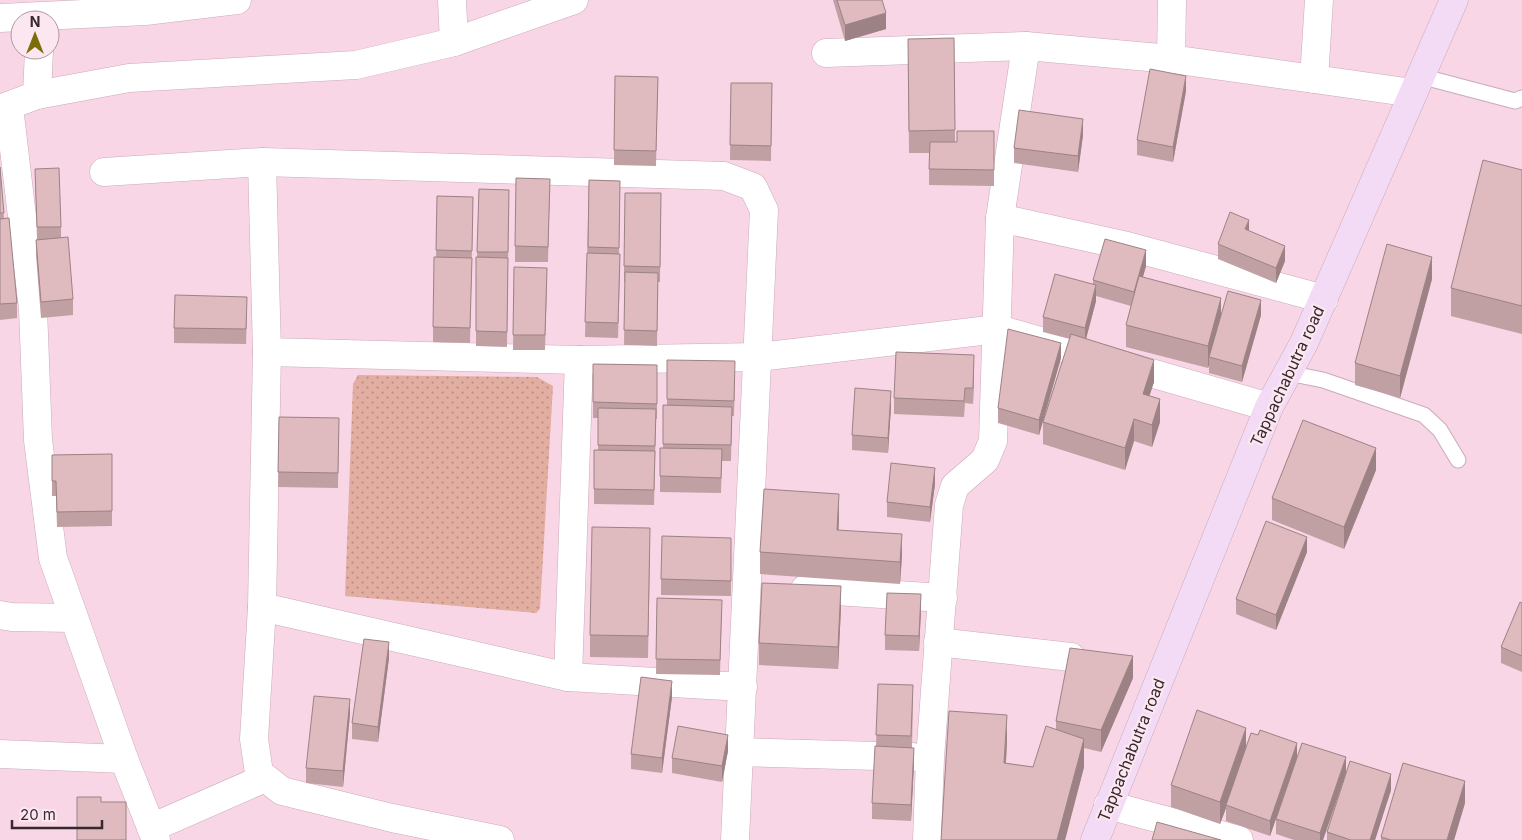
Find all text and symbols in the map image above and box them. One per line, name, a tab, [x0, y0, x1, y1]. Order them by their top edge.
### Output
north arrow	[10, 10, 60, 60]
text: N	[30, 13, 40, 30]
street label: Tappachabutra road	[1246, 303, 1328, 449]
street label: Tappachabutra road	[1093, 675, 1169, 825]
scale bar	[12, 798, 102, 830]
text: 20 m	[20, 805, 56, 824]

